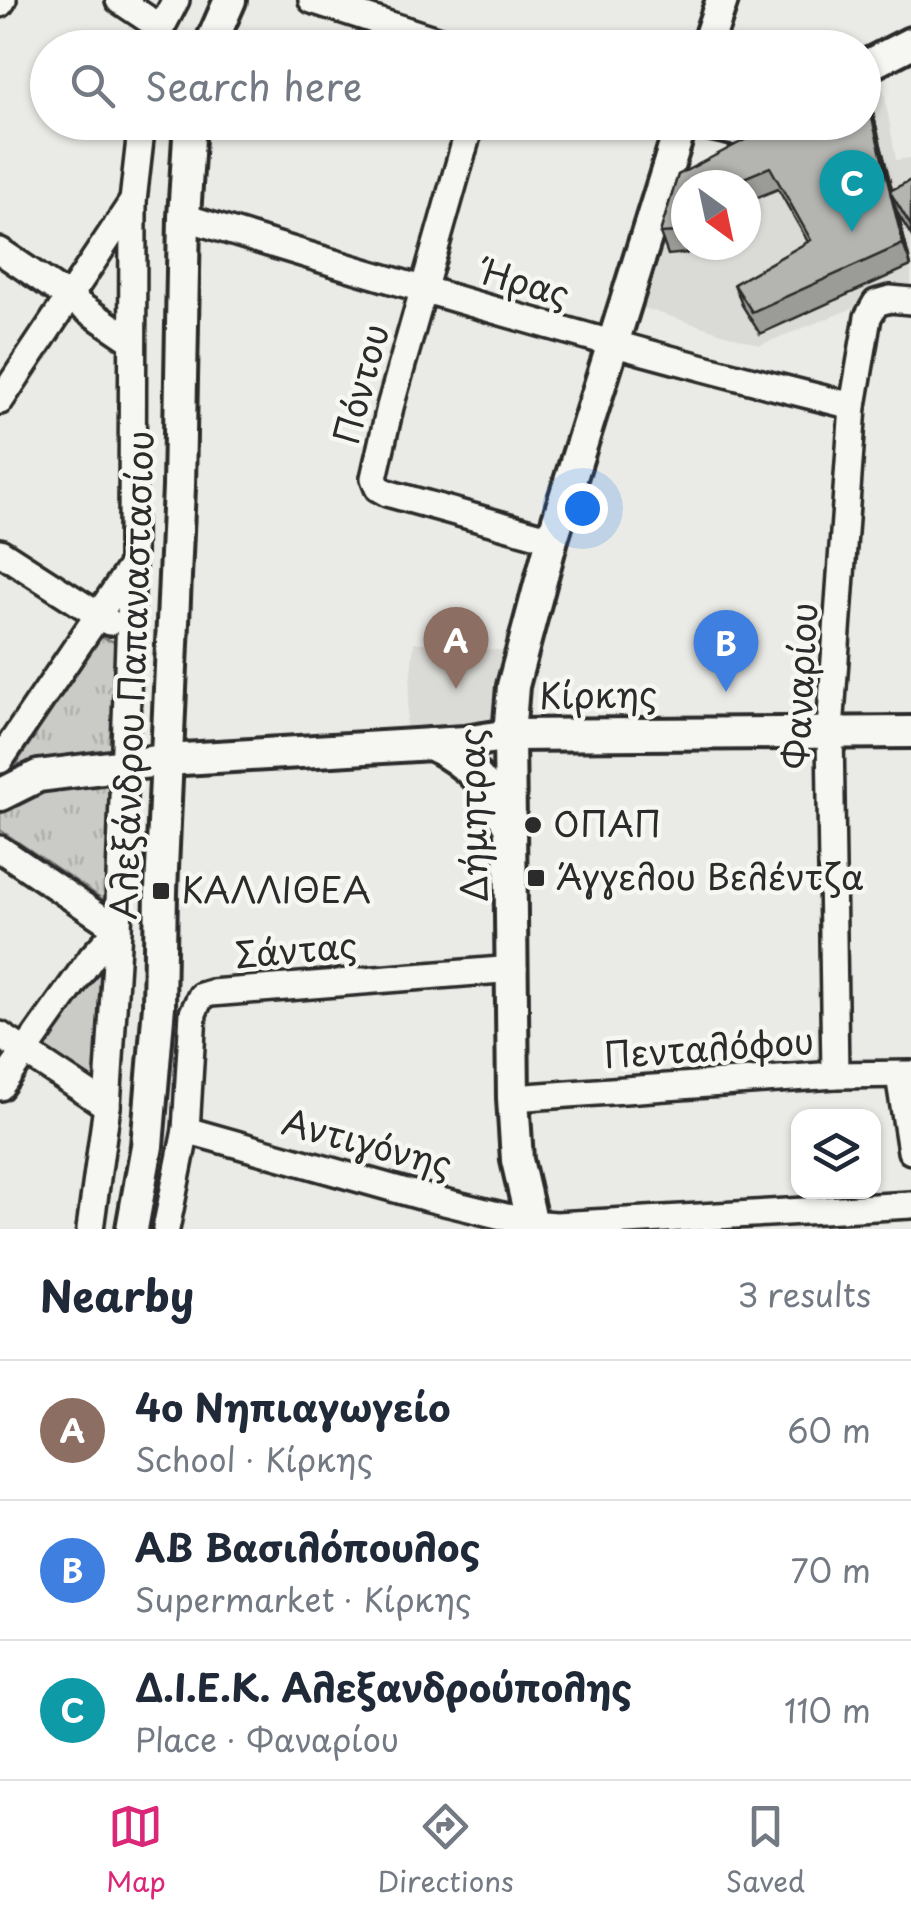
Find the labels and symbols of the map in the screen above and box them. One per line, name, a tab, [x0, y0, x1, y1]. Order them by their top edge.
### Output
pin: C	[820, 150, 884, 232]
north arrow	[671, 170, 761, 260]
street label: Ήρας	[472, 243, 576, 319]
street label: Πόντου	[318, 317, 401, 449]
street label: Αλεξάνδρου Παπαναστασίου	[95, 429, 166, 920]
your location	[557, 483, 608, 534]
street label: Φαναρίου	[768, 601, 829, 771]
pin: A	[424, 606, 488, 689]
pin: B	[694, 610, 758, 692]
street label: Κίρκης	[538, 666, 658, 721]
street label: Δήμητρας	[443, 728, 500, 902]
place label: ΟΠΑΠ	[553, 796, 661, 849]
marker: ΟΠΑΠ	[522, 814, 544, 836]
place label: Άγγελου Βελέντζα	[556, 849, 864, 902]
place label: ΚΑΛΛΙΘΕΑ	[181, 862, 371, 915]
marker: Άγγελου Βελέντζα	[525, 867, 547, 889]
marker: ΚΑΛΛΙΘΕΑ	[150, 880, 172, 902]
street label: Σάντας	[233, 917, 359, 980]
street label: Πενταλόφου	[602, 1013, 816, 1080]
street label: Αντιγόνης	[277, 1094, 458, 1190]

